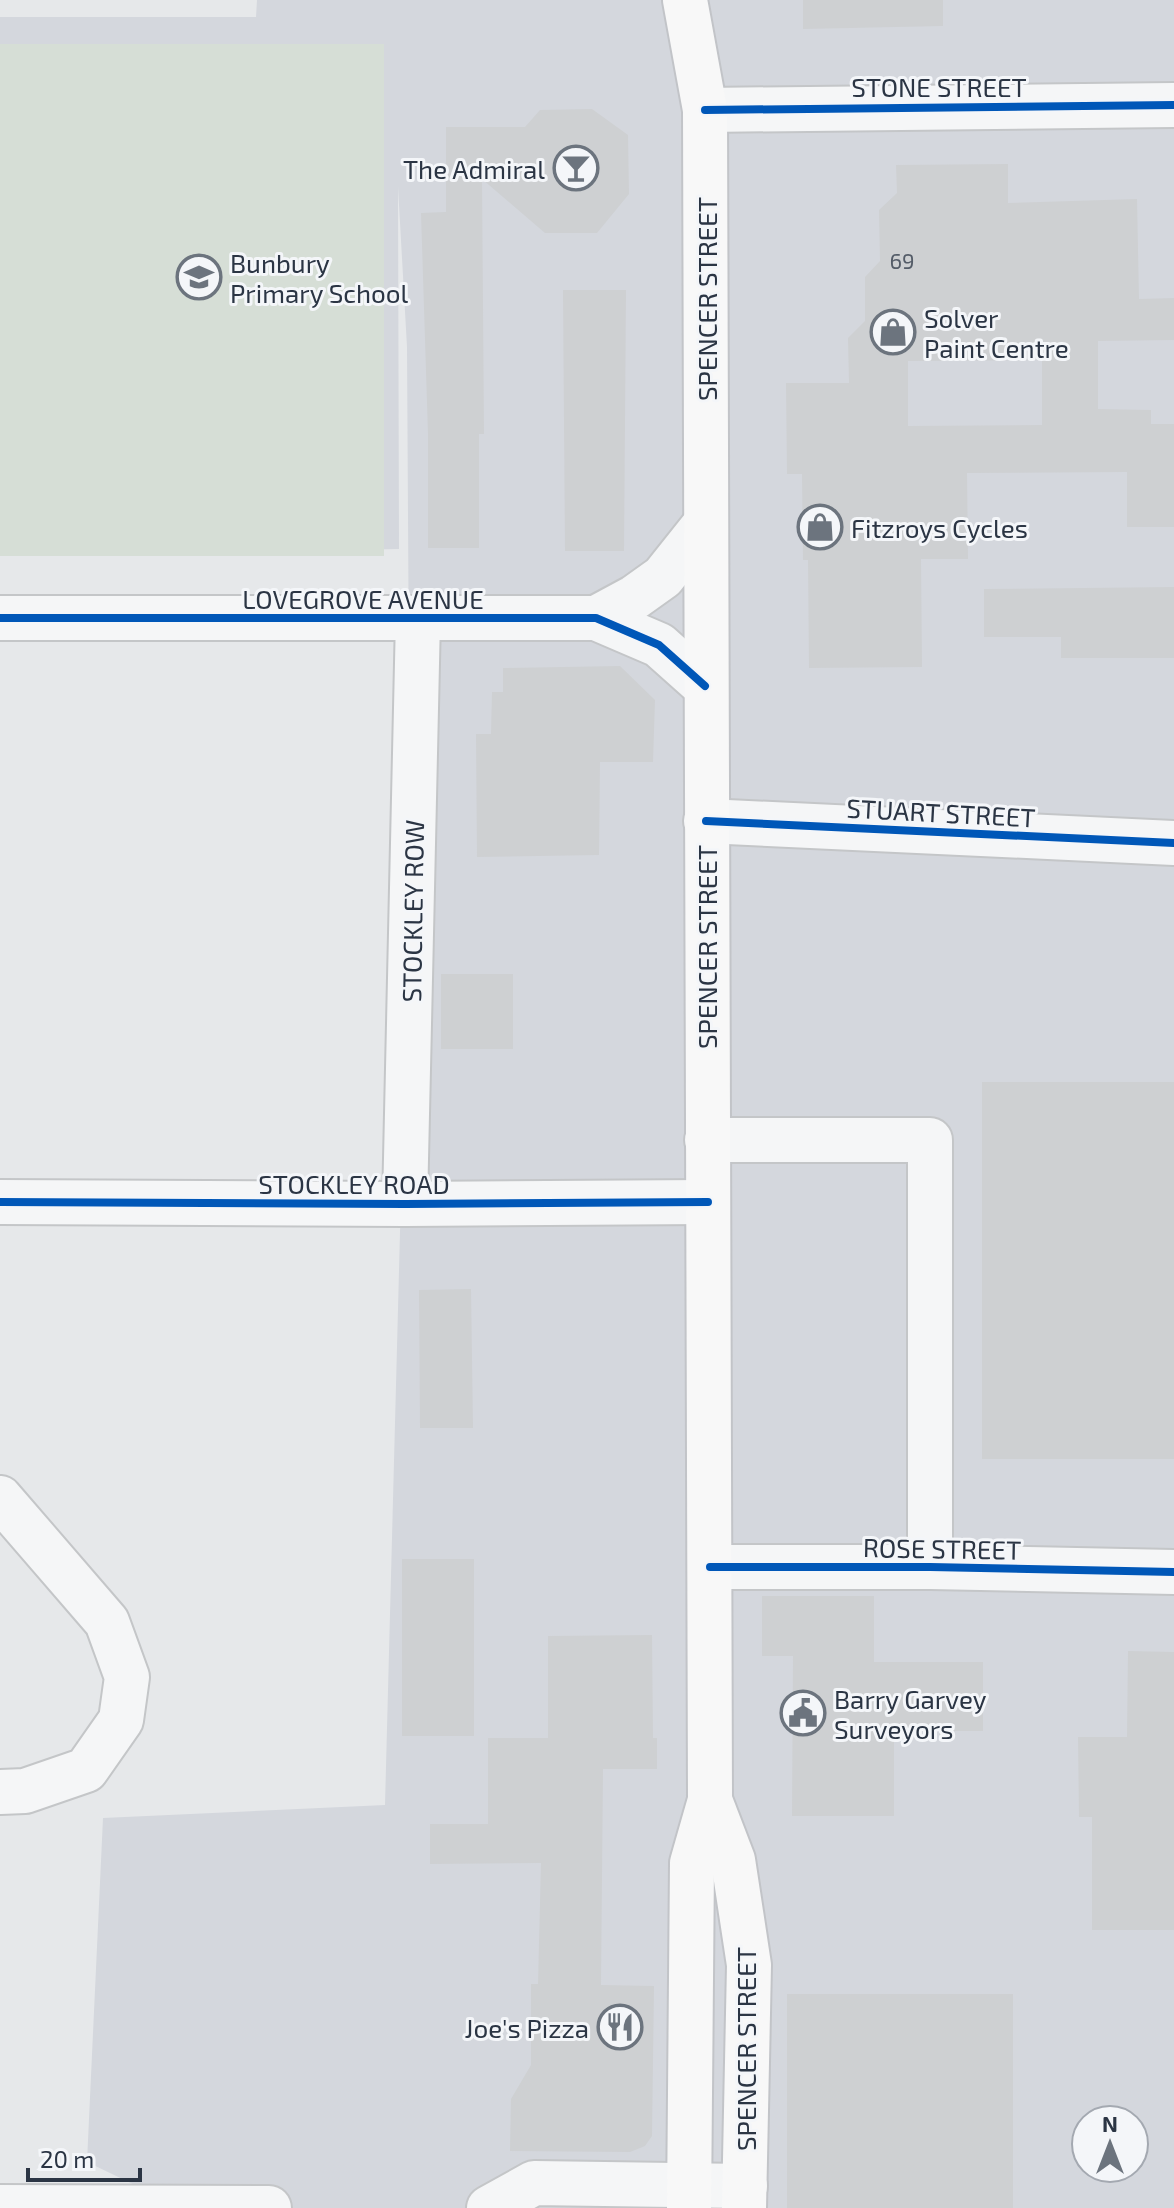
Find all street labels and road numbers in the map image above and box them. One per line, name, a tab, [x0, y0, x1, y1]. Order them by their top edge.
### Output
street label: STONE STREET	[851, 71, 1027, 102]
street label: SPENCER STREET	[691, 197, 722, 401]
street label: LOVEGROVE AVENUE	[242, 583, 484, 614]
street label: STUART STREET	[846, 792, 1036, 832]
street label: STOCKLEY ROW	[395, 819, 429, 1003]
street label: SPENCER STREET	[691, 845, 722, 1049]
street label: STOCKLEY ROAD	[258, 1168, 450, 1199]
street label: ROSE STREET	[863, 1531, 1021, 1565]
street label: SPENCER STREET	[730, 1947, 761, 2151]

